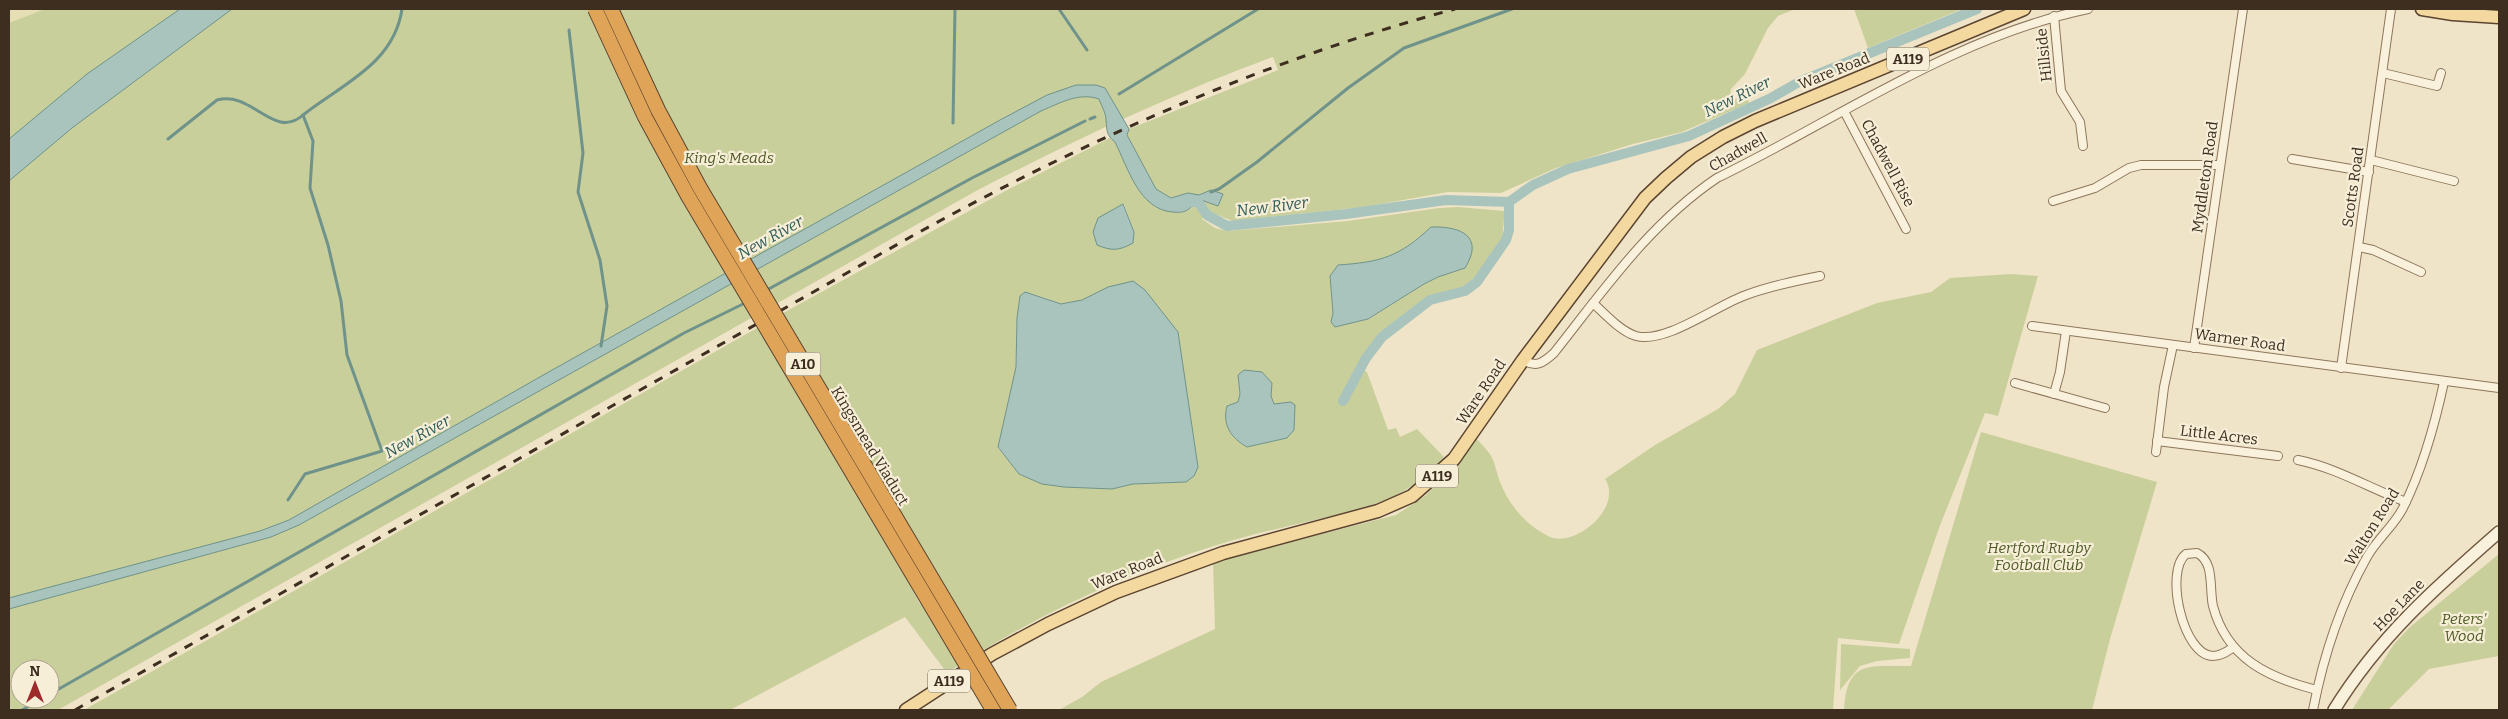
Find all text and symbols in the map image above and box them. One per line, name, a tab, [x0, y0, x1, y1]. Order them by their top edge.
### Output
street label: Hillside	[2032, 27, 2056, 83]
road number: A119	[1887, 48, 1929, 70]
street label: Ware Road	[1796, 49, 1872, 93]
water label: New River	[1701, 72, 1775, 121]
street label: Chadwell Rise	[1857, 116, 1919, 210]
street label: Myddleton Road	[2188, 120, 2222, 234]
street label: Chadwell	[1706, 129, 1770, 175]
street label: Scotts Road	[2338, 146, 2368, 228]
park label: King's Meads	[684, 149, 774, 167]
water label: New River	[1235, 193, 1310, 220]
water label: New River	[734, 211, 808, 263]
street label: Warner Road	[2194, 325, 2287, 355]
road number: A10	[786, 352, 820, 376]
street label: Ware Road	[1453, 356, 1510, 428]
street label: Kingsmead Viaduct	[827, 383, 913, 509]
water label: New River	[381, 410, 455, 462]
street label: Little Acres	[2179, 421, 2259, 449]
road number: A119	[1416, 464, 1458, 488]
street label: Walton Road	[2341, 485, 2403, 569]
park label: Hertford Rugby Football Club	[1987, 539, 2092, 574]
street label: Ware Road	[1089, 549, 1165, 593]
street label: Hoe Lane	[2370, 575, 2428, 635]
park label: Peters' Wood	[2442, 610, 2487, 645]
north arrow	[10, 659, 60, 709]
text: N	[30, 663, 41, 680]
road number: A119	[928, 669, 970, 692]

